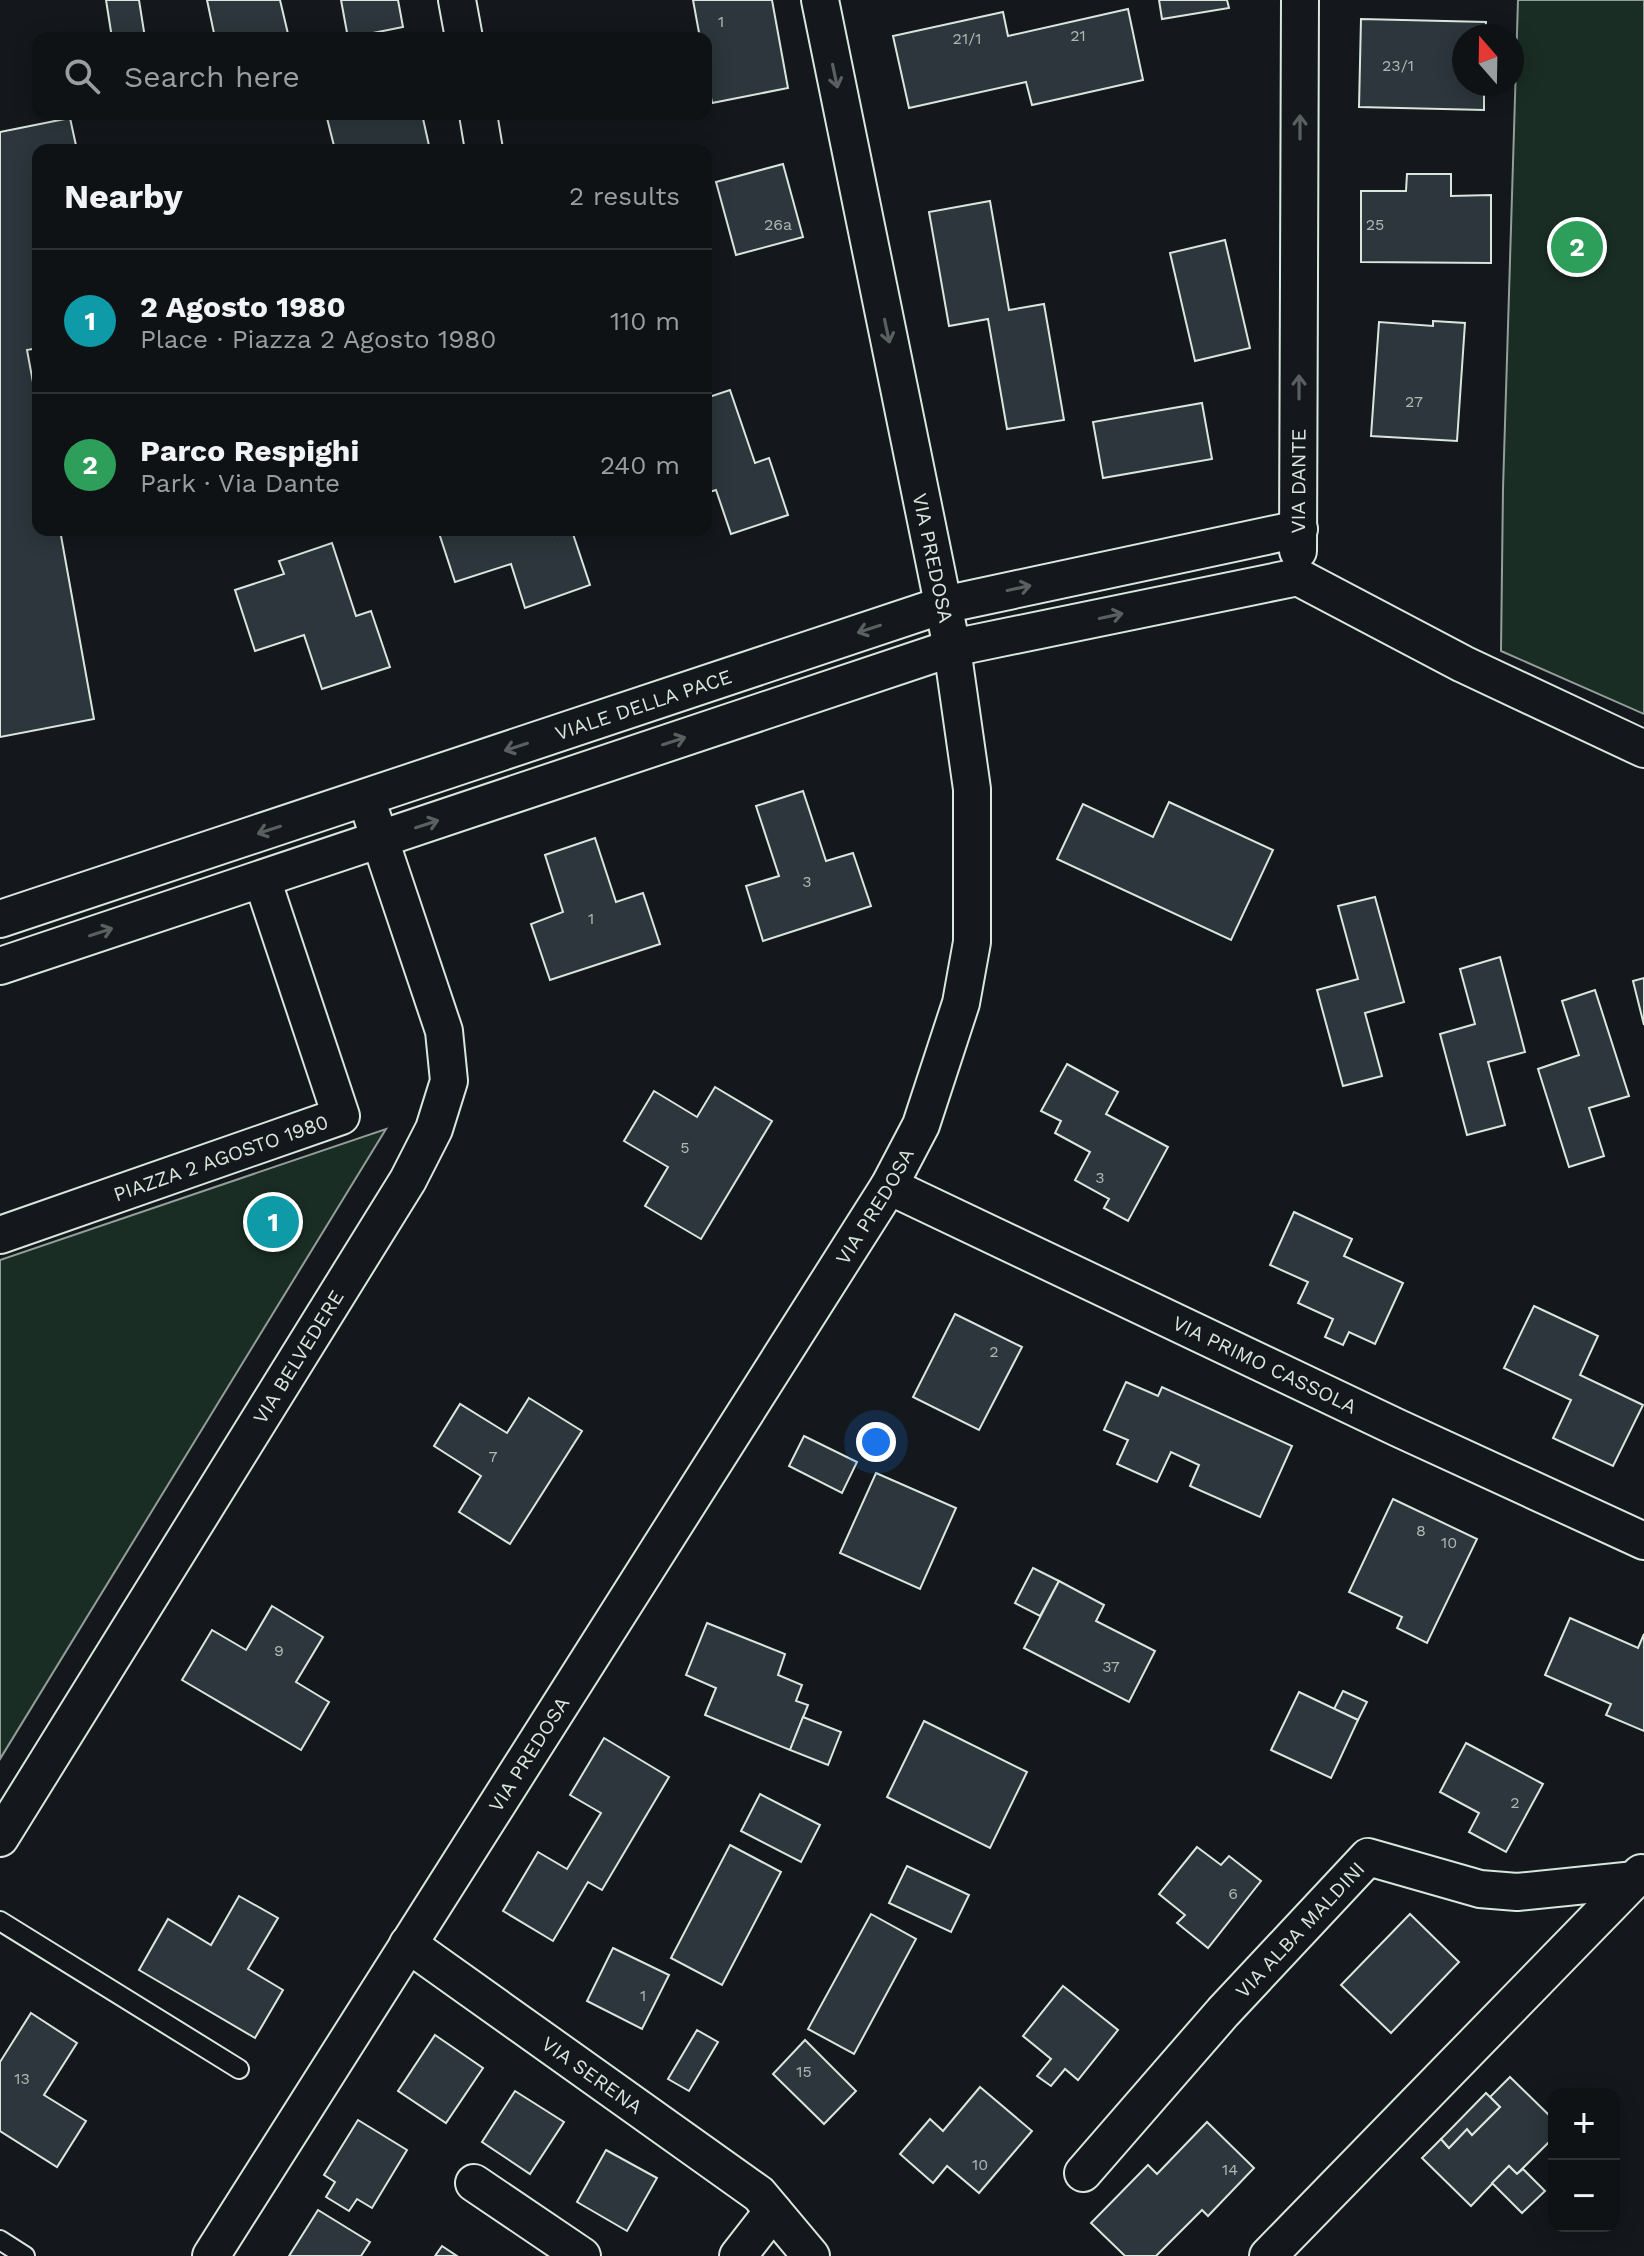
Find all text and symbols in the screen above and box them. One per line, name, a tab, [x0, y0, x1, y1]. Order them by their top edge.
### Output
house number: 1	[718, 12, 724, 31]
north arrow	[1452, 24, 1524, 96]
house number: 21	[1070, 26, 1086, 45]
house number: 21/1	[953, 29, 981, 48]
search box	[32, 32, 712, 120]
icon: search	[60, 54, 104, 98]
house number: 23/1	[1382, 56, 1414, 75]
text: Search here	[124, 59, 300, 94]
one-way arrow	[829, 63, 844, 89]
one-way arrow	[1292, 114, 1308, 141]
text: Nearby	[64, 176, 183, 216]
text: 2 results	[569, 181, 680, 211]
house number: 26a	[764, 215, 792, 234]
house number: 25	[1366, 215, 1384, 234]
pin: 2	[1551, 217, 1603, 277]
text: 2 Agosto 1980	[140, 289, 346, 324]
text: 1	[84, 306, 96, 336]
text: 110 m	[610, 306, 680, 336]
one-way arrow	[880, 318, 895, 343]
text: Place · Piazza 2 Agosto 1980	[140, 324, 496, 354]
one-way arrow	[1291, 374, 1307, 401]
house number: 27	[1405, 392, 1423, 411]
street label: VIA DANTE	[1286, 429, 1310, 533]
text: Parco Respighi	[140, 433, 359, 468]
text: 2	[82, 450, 98, 480]
text: 240 m	[600, 450, 680, 480]
text: Park · Via Dante	[140, 468, 340, 498]
street label: VIA PREDOSA	[908, 491, 958, 625]
one-way arrow	[1006, 580, 1031, 595]
one-way arrow	[1097, 607, 1123, 622]
one-way arrow	[857, 623, 882, 638]
street label: VIALE DELLA PACE	[552, 664, 735, 745]
one-way arrow	[661, 733, 686, 748]
one-way arrow	[504, 741, 529, 756]
one-way arrow	[414, 815, 439, 830]
one-way arrow	[257, 823, 282, 838]
house number: 3	[802, 872, 812, 891]
house number: 1	[588, 909, 594, 928]
one-way arrow	[88, 924, 113, 939]
street label: PIAZZA 2 AGOSTO 1980	[110, 1109, 332, 1206]
house number: 5	[680, 1138, 690, 1157]
street label: VIA PREDOSA	[830, 1144, 919, 1269]
house number: 3	[1095, 1168, 1105, 1187]
pin: 1	[247, 1192, 299, 1252]
street label: VIA BELVEDERE	[248, 1286, 349, 1428]
street label: VIA PRIMO CASSOLA	[1169, 1311, 1361, 1419]
house number: 2	[989, 1342, 999, 1361]
your location	[856, 1422, 896, 1462]
house number: 7	[489, 1447, 498, 1466]
house number: 8	[1416, 1521, 1426, 1540]
house number: 10	[1441, 1533, 1457, 1552]
house number: 9	[274, 1641, 284, 1660]
house number: 37	[1102, 1657, 1120, 1676]
street label: VIA PREDOSA	[484, 1692, 574, 1816]
house number: 2	[1510, 1793, 1520, 1812]
street label: VIA ALBA MALDINI	[1230, 1857, 1369, 2003]
house number: 6	[1228, 1884, 1238, 1903]
house number: 1	[640, 1986, 646, 2005]
street label: VIA SERENA	[537, 2031, 647, 2119]
house number: 15	[796, 2062, 812, 2081]
house number: 13	[14, 2069, 30, 2088]
map controls	[1548, 2088, 1620, 2232]
button: +	[1548, 2088, 1620, 2160]
house number: 10	[972, 2155, 988, 2174]
house number: 14	[1222, 2160, 1238, 2179]
button: −	[1548, 2160, 1620, 2232]

